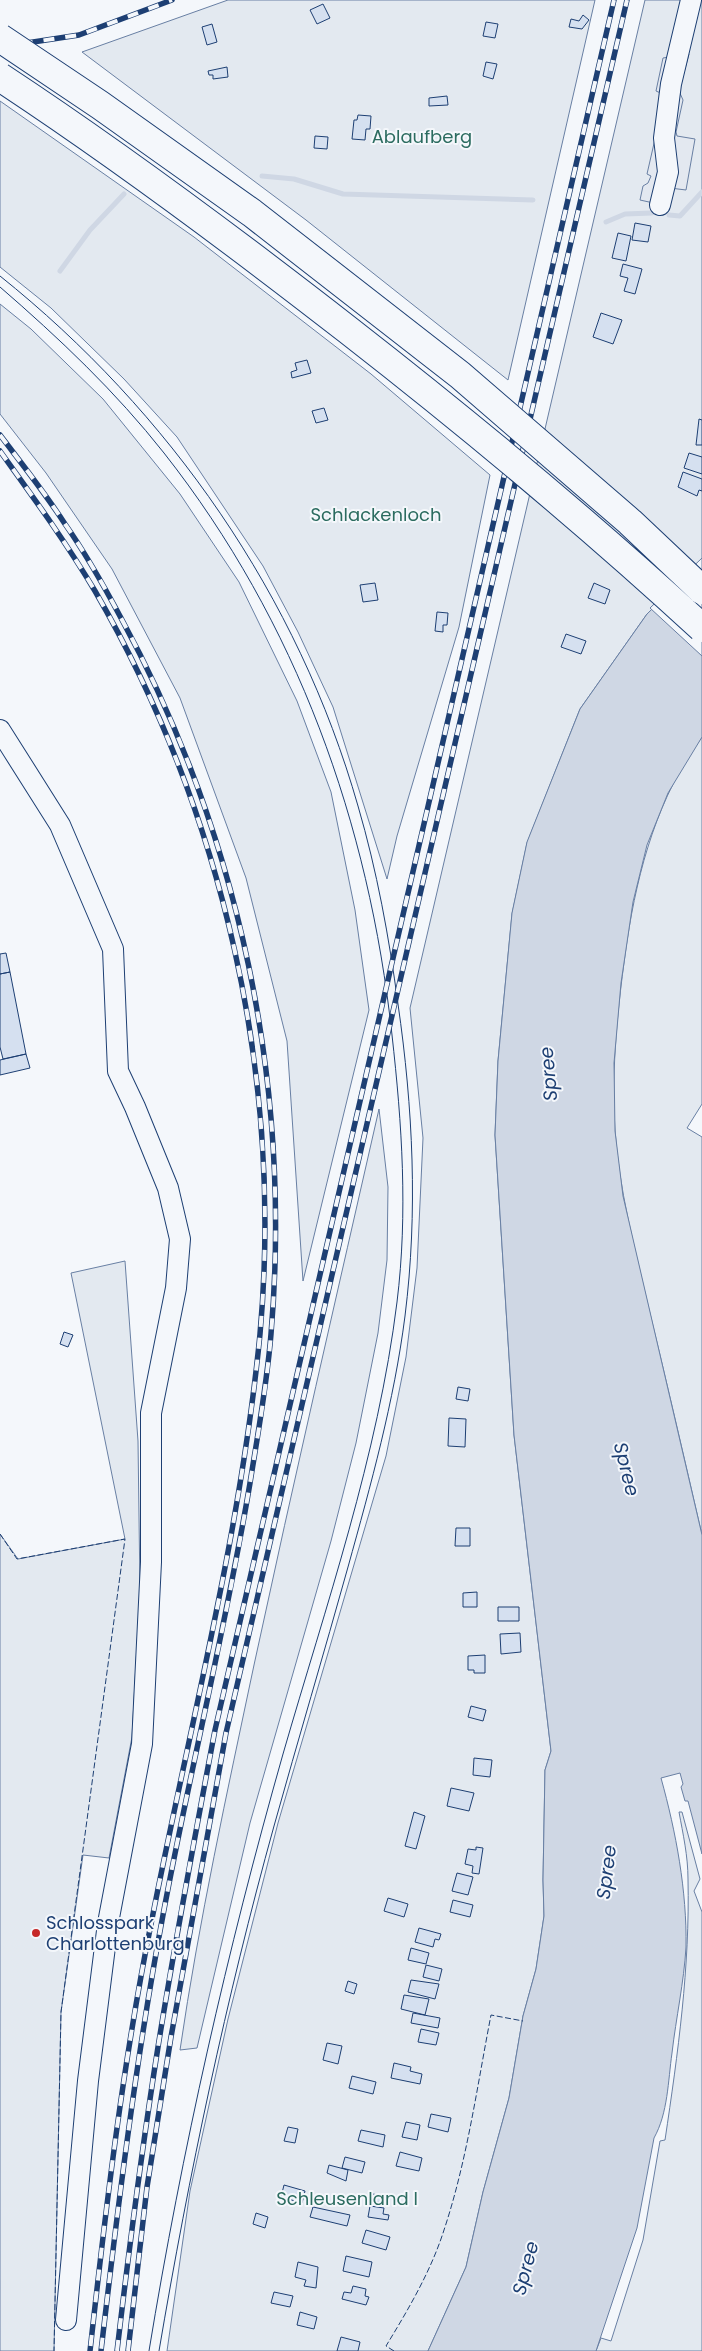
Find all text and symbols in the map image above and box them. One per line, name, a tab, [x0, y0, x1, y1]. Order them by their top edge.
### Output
park label: Ablaufberg	[372, 124, 472, 149]
park label: Schlackenloch	[311, 502, 441, 527]
water label: Spree	[533, 1045, 564, 1102]
water label: Spree	[607, 1439, 646, 1499]
water label: Spree	[590, 1843, 623, 1901]
place label: Schlosspark Charlottenburg	[46, 1910, 185, 1956]
marker: Schlosspark Charlottenburg	[30, 1927, 42, 1939]
park label: Schleusenland I	[276, 2186, 418, 2211]
water label: Spree	[505, 2238, 546, 2298]

